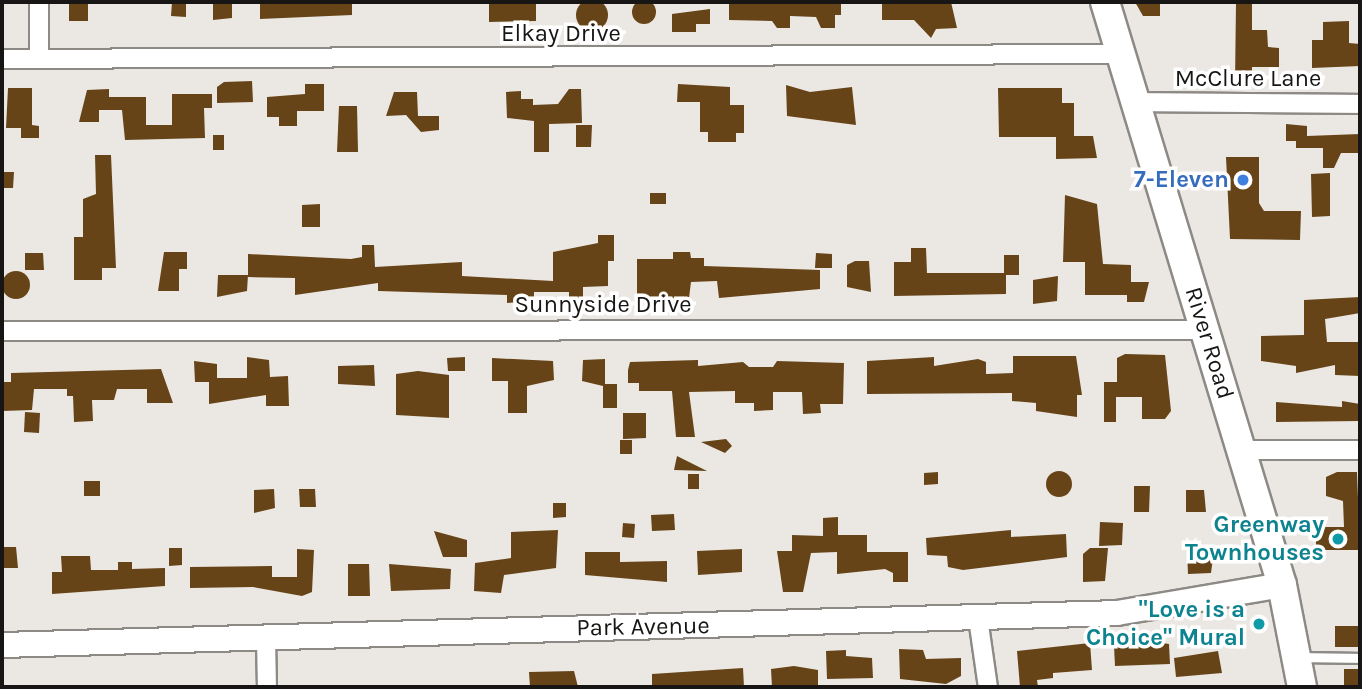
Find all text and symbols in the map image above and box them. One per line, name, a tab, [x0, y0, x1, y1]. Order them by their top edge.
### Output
street label: Elkay Drive	[501, 20, 621, 48]
street label: McClure Lane	[1175, 65, 1321, 93]
place label: 7-Eleven	[1134, 166, 1229, 194]
marker: 7-Eleven	[1235, 172, 1251, 188]
street label: River Road	[1178, 283, 1240, 403]
street label: Sunnyside Drive	[514, 291, 692, 319]
place label: Greenway Townhouses	[1185, 511, 1324, 567]
marker: Greenway Townhouses	[1330, 531, 1346, 547]
place label: "Love is a Choice" Mural	[1086, 596, 1245, 652]
street label: Park Avenue	[576, 611, 710, 643]
marker: "Love is a Choice" Mural	[1251, 616, 1267, 632]

